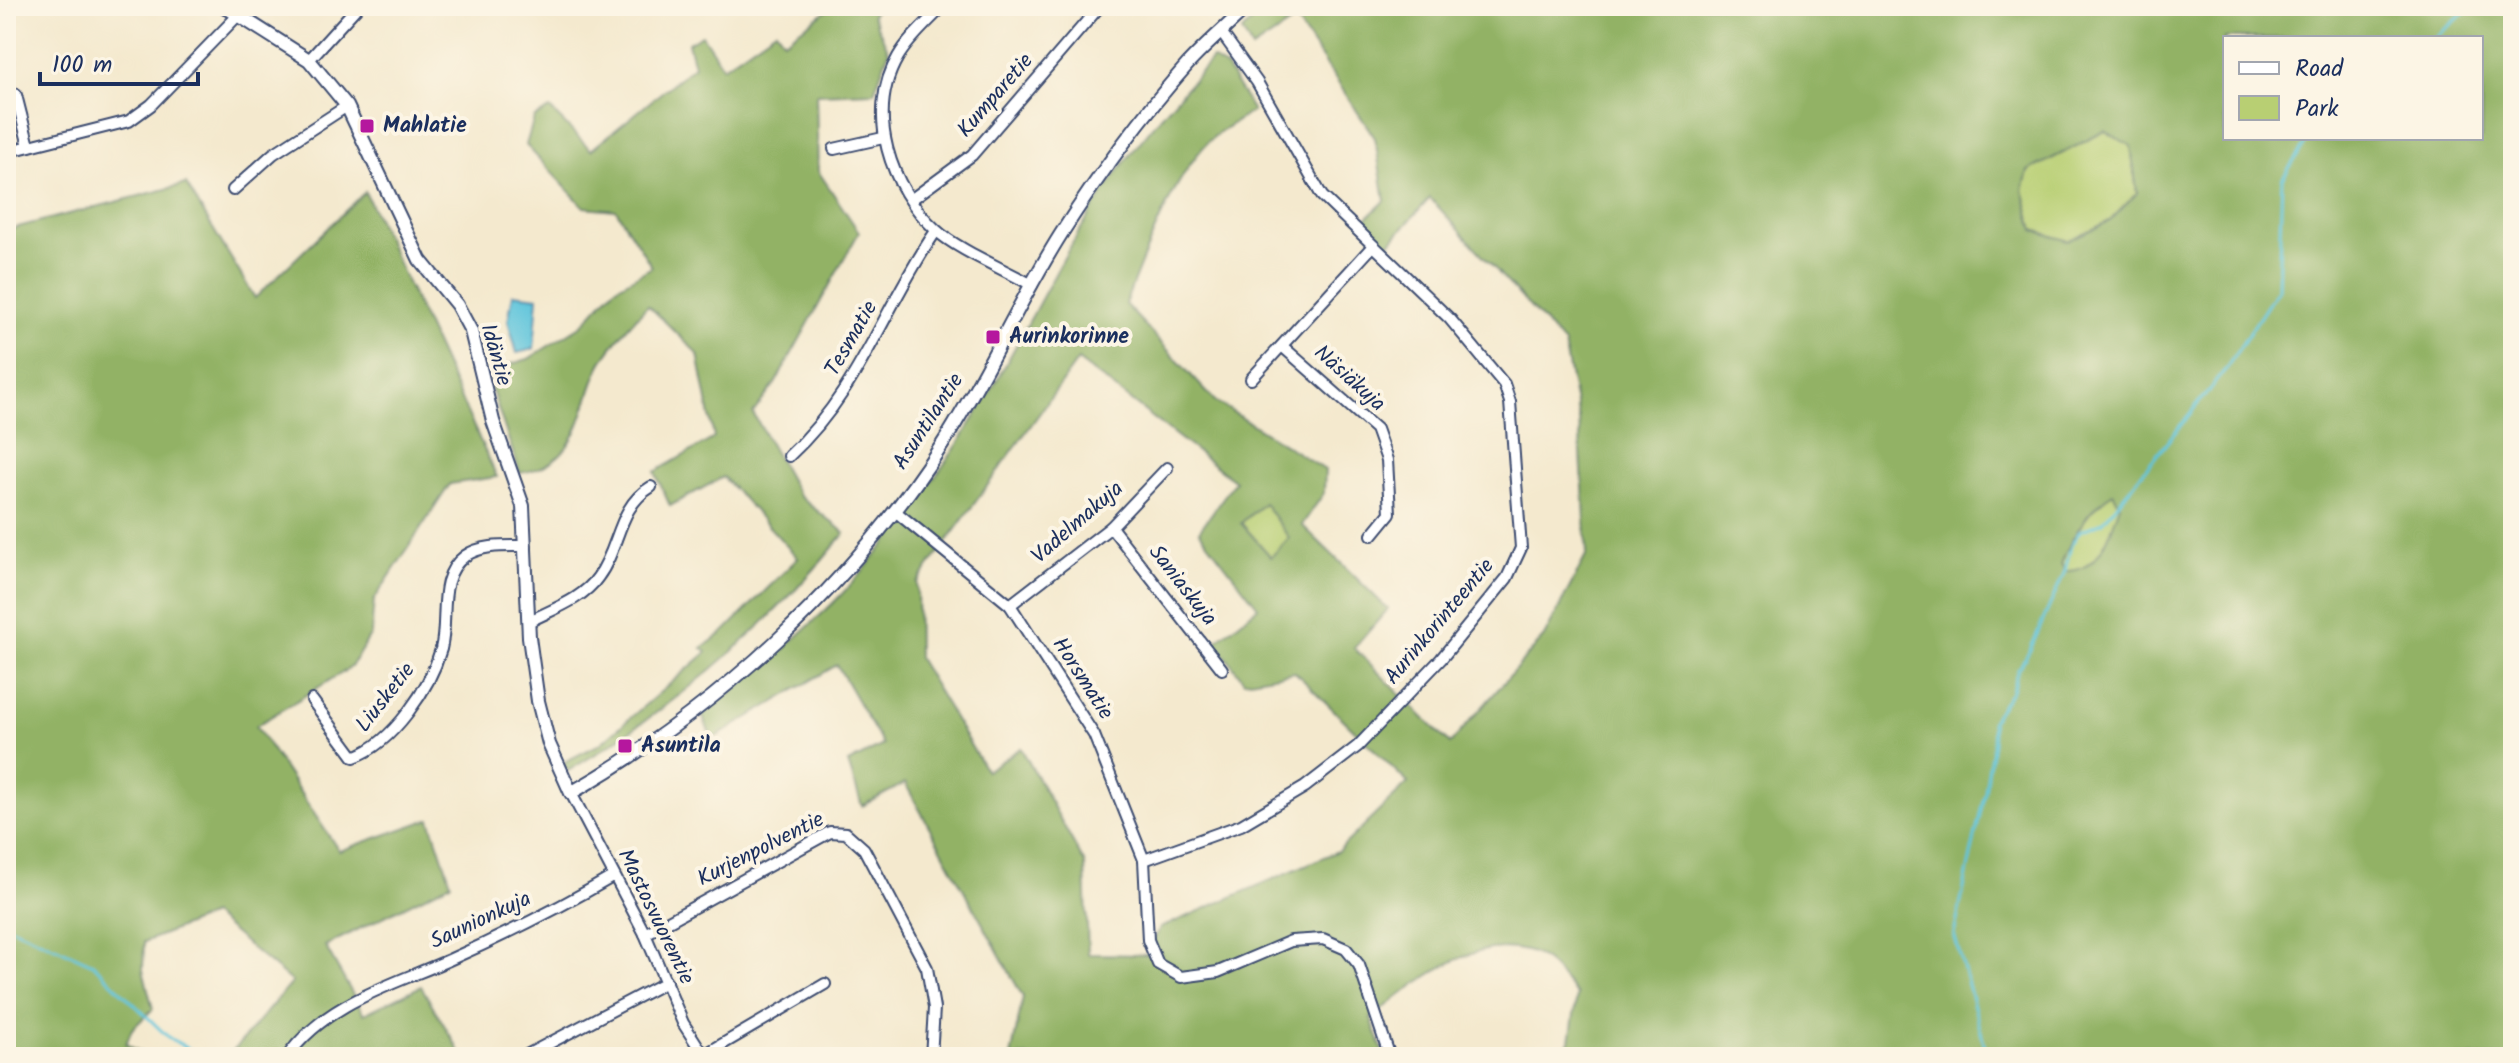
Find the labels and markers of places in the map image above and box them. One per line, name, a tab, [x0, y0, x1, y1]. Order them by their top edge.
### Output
place label: Mahlatie	[383, 109, 467, 144]
marker: Mahlatie	[358, 117, 376, 135]
place label: Aurinkorinne	[1009, 320, 1129, 355]
marker: Aurinkorinne	[984, 328, 1002, 346]
place label: Asuntila	[641, 729, 721, 764]
marker: Asuntila	[616, 737, 634, 755]

